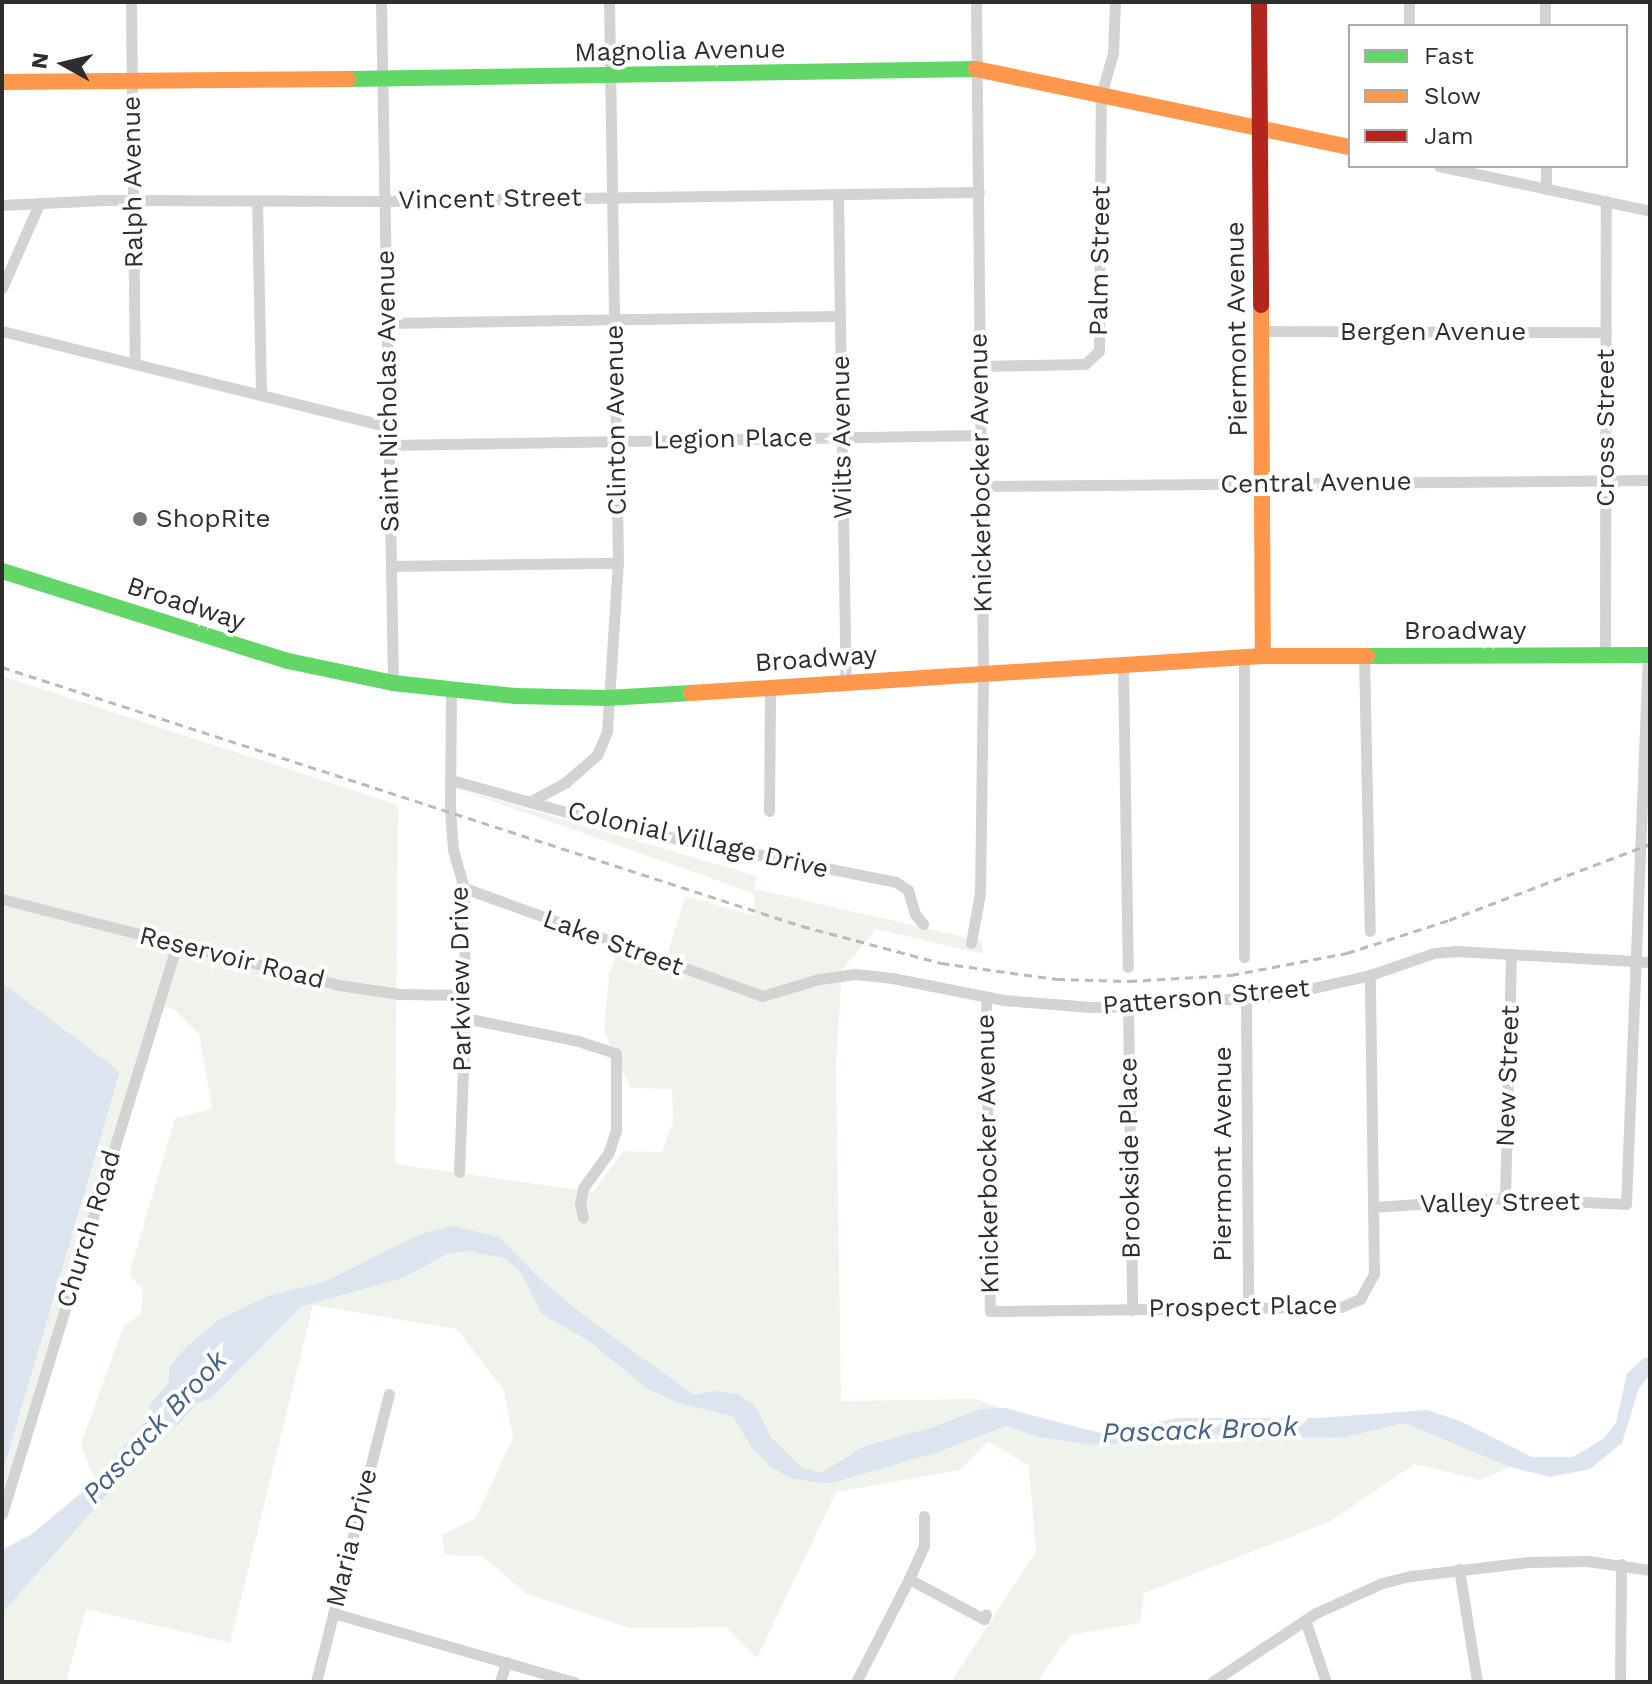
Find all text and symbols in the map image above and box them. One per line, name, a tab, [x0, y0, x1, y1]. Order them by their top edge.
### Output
north arrow	[24, 24, 104, 104]
legend	[1348, 24, 1628, 168]
street label: Magnolia Avenue	[573, 34, 787, 68]
text: Fast	[1424, 42, 1474, 70]
text: N	[26, 51, 53, 70]
text: Slow	[1424, 82, 1481, 110]
street label: Ralph Avenue	[116, 95, 150, 269]
text: Jam	[1424, 122, 1474, 150]
street label: Vincent Street	[398, 182, 582, 216]
street label: Palm Street	[1083, 186, 1117, 336]
street label: Piermont Avenue	[1220, 221, 1254, 437]
street label: Saint Nicholas Avenue	[370, 249, 406, 533]
street label: Bergen Avenue	[1339, 316, 1527, 348]
street label: Clinton Avenue	[599, 324, 633, 516]
street label: Knickerbocker Avenue	[963, 332, 999, 614]
street label: Cross Street	[1590, 349, 1622, 507]
street label: Wilts Avenue	[825, 354, 859, 520]
street label: Legion Place	[653, 422, 813, 456]
street label: Central Avenue	[1219, 466, 1413, 500]
place label: ShopRite	[156, 503, 270, 535]
marker: ShopRite	[131, 510, 149, 528]
street label: Broadway	[123, 570, 249, 638]
street label: Broadway	[1404, 615, 1526, 647]
street label: Broadway	[754, 639, 878, 679]
street label: Colonial Village Drive	[564, 795, 832, 885]
street label: Parkview Drive	[444, 886, 478, 1072]
street label: Lake Street	[539, 903, 687, 983]
street label: Reservoir Road	[136, 920, 328, 996]
street label: Patterson Street	[1101, 972, 1311, 1022]
street label: New Street	[1490, 1004, 1526, 1148]
street label: Knickerbocker Avenue	[970, 1013, 1006, 1295]
street label: Piermont Avenue	[1207, 1046, 1239, 1262]
street label: Brookside Place	[1113, 1057, 1147, 1259]
street label: Church Road	[50, 1146, 128, 1312]
street label: Valley Street	[1419, 1186, 1581, 1220]
street label: Prospect Place	[1148, 1290, 1338, 1324]
water label: Pascack Brook	[76, 1343, 234, 1511]
water label: Pascack Brook	[1101, 1410, 1299, 1450]
street label: Maria Drive	[320, 1465, 384, 1611]

